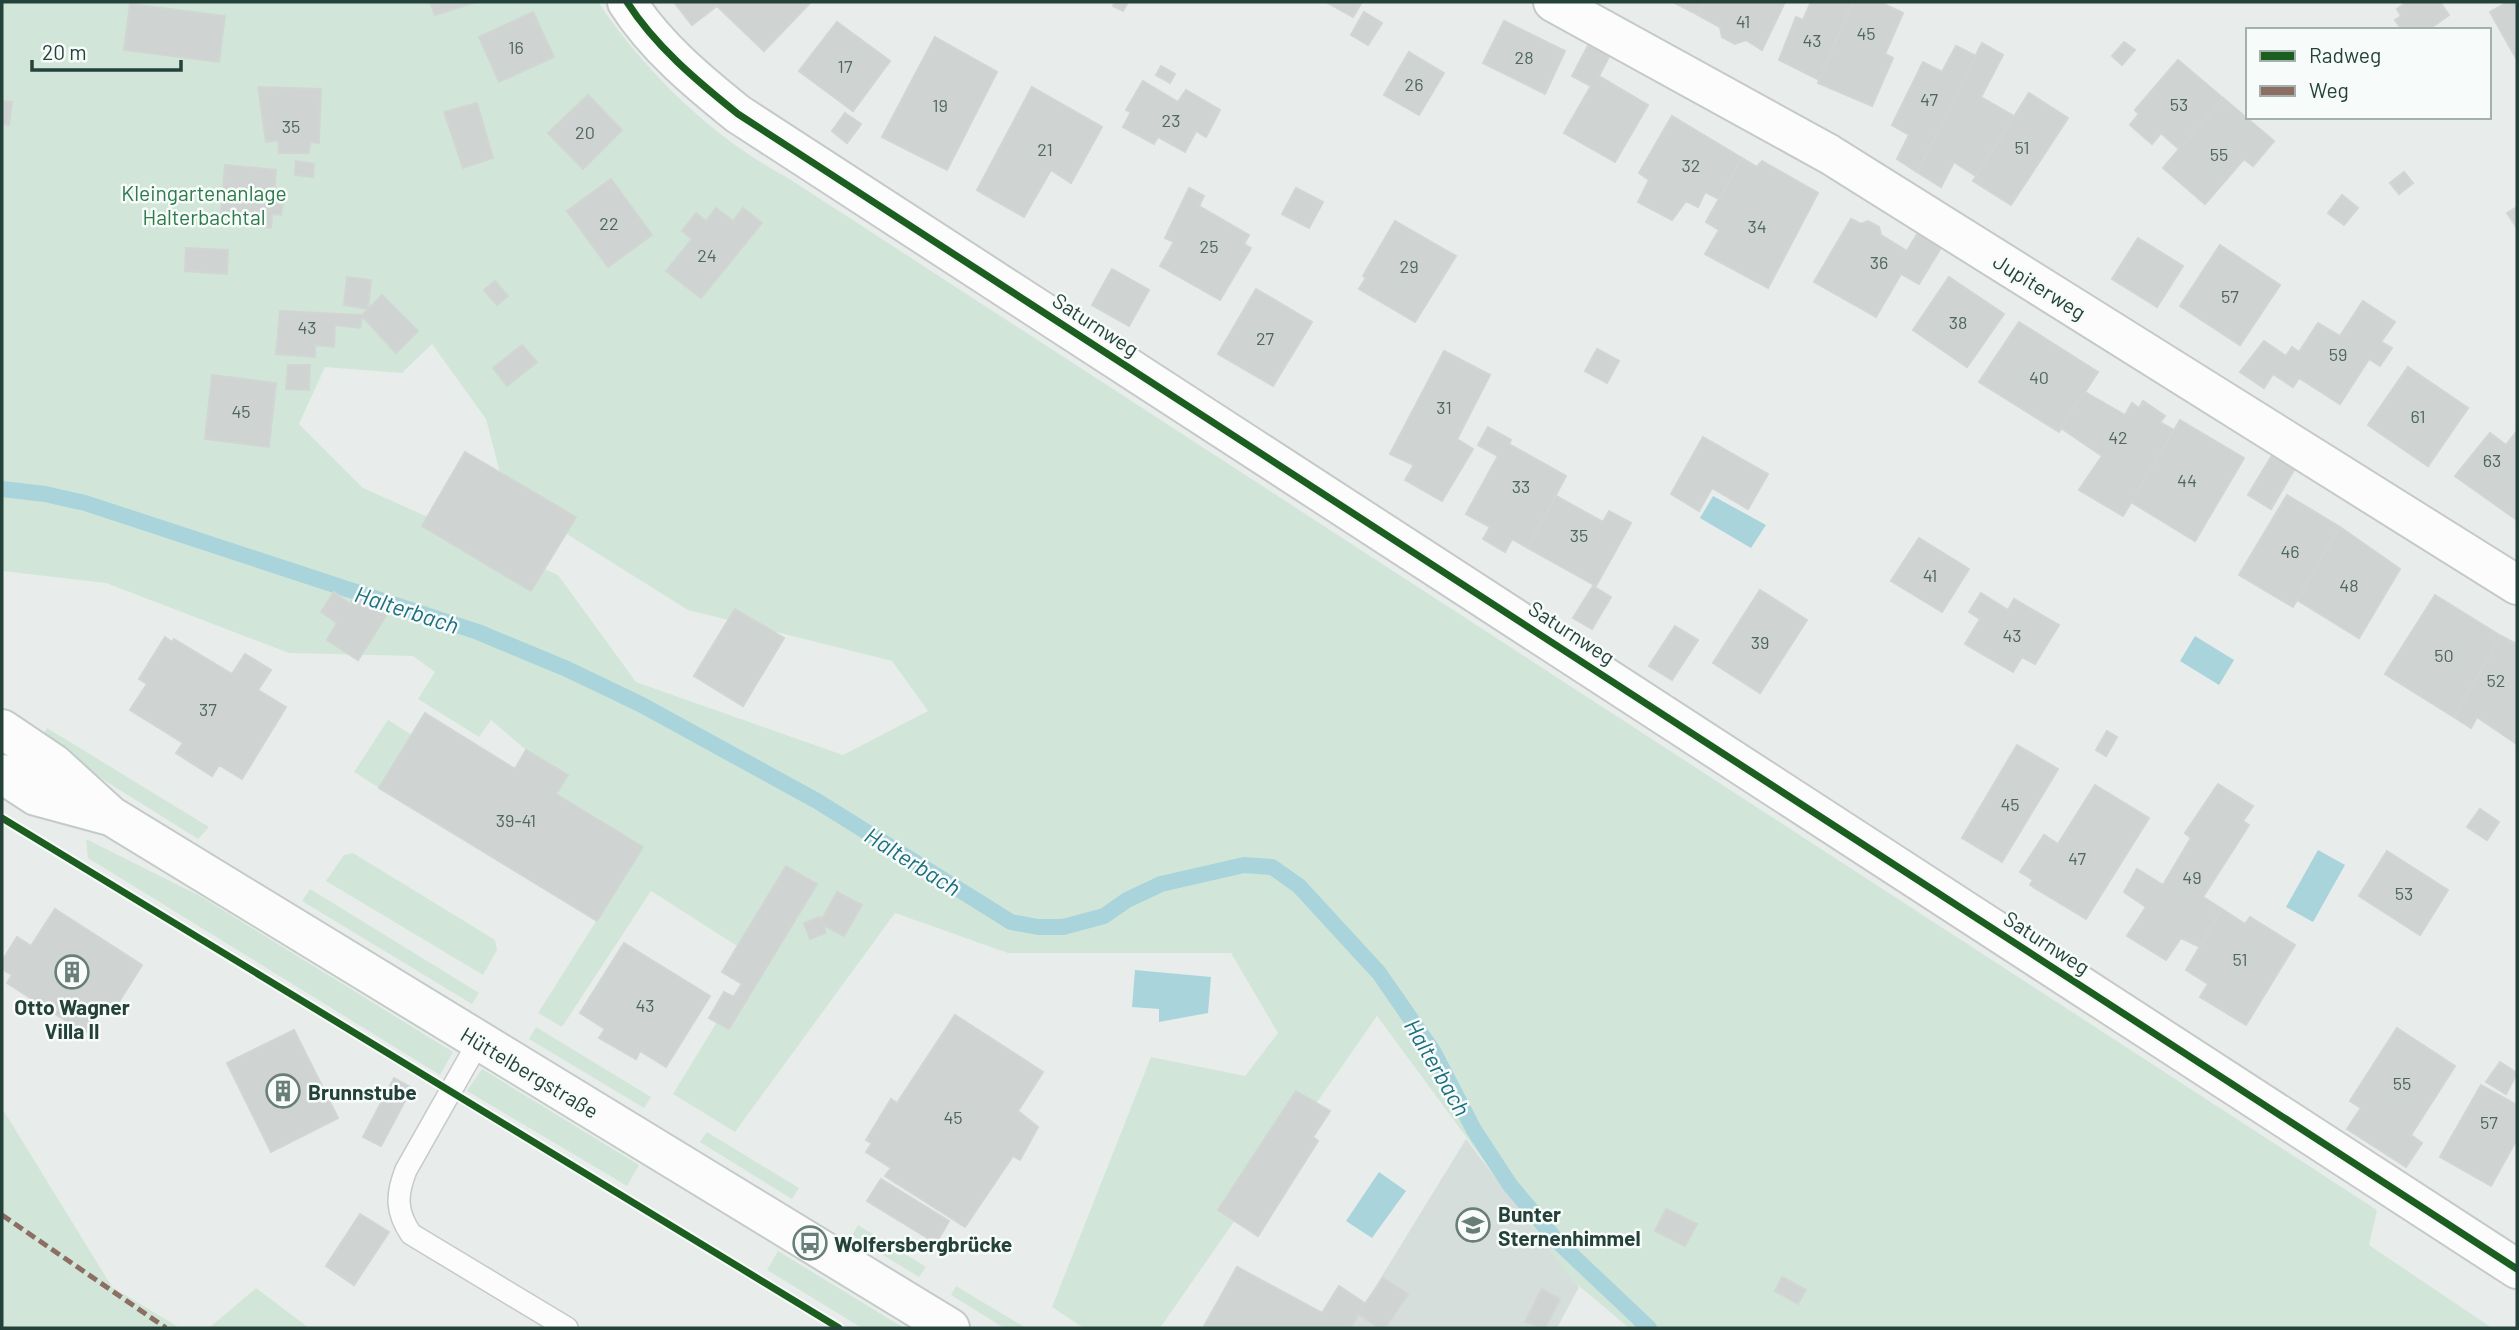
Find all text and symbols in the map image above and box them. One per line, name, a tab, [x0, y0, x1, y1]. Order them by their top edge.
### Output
house number: 41	[1736, 10, 1750, 32]
house number: 45	[1856, 22, 1876, 44]
scale bar	[32, 28, 180, 72]
legend	[2246, 28, 2491, 119]
house number: 43	[1802, 29, 1822, 51]
house number: 16	[508, 36, 524, 58]
text: 20 m	[42, 39, 87, 64]
text: Radweg	[2309, 42, 2381, 67]
house number: 28	[1514, 46, 1534, 68]
house number: 17	[838, 55, 853, 77]
house number: 26	[1405, 73, 1423, 95]
text: Weg	[2309, 77, 2349, 102]
house number: 47	[1920, 88, 1938, 110]
house number: 53	[2170, 93, 2188, 115]
house number: 19	[932, 94, 948, 116]
house number: 23	[1162, 109, 1180, 131]
house number: 35	[282, 115, 300, 137]
house number: 20	[575, 121, 595, 143]
house number: 51	[2014, 136, 2030, 158]
house number: 21	[1037, 138, 1053, 160]
house number: 55	[2210, 143, 2228, 165]
house number: 32	[1682, 154, 1700, 176]
park label: Kleingartenanlage Halterbachtal	[121, 180, 287, 229]
house number: 22	[599, 212, 619, 234]
house number: 34	[1747, 215, 1767, 237]
house number: 25	[1200, 235, 1218, 257]
house number: 24	[697, 244, 717, 266]
street label: Jupiterweg	[1989, 248, 2091, 324]
house number: 36	[1870, 251, 1888, 273]
house number: 29	[1399, 255, 1419, 277]
house number: 57	[2221, 285, 2239, 307]
street label: Saturnweg	[1048, 287, 1144, 361]
house number: 38	[1949, 311, 1967, 333]
house number: 43	[297, 316, 317, 338]
house number: 27	[1256, 327, 1275, 349]
house number: 59	[2329, 343, 2347, 365]
house number: 40	[2029, 366, 2049, 388]
house number: 31	[1436, 396, 1452, 418]
house number: 45	[231, 400, 251, 422]
house number: 61	[2410, 405, 2426, 427]
house number: 42	[2108, 426, 2128, 448]
house number: 63	[2483, 449, 2501, 471]
house number: 44	[2177, 469, 2197, 491]
house number: 33	[1512, 475, 1530, 497]
house number: 35	[1570, 524, 1588, 546]
house number: 46	[2280, 540, 2300, 562]
house number: 41	[1923, 564, 1937, 586]
house number: 48	[2339, 574, 2359, 596]
water label: Halterbach	[351, 579, 463, 639]
street label: Saturnweg	[1524, 595, 1620, 669]
house number: 43	[2002, 624, 2022, 646]
house number: 39	[1751, 631, 1769, 653]
house number: 50	[2434, 644, 2454, 666]
house number: 52	[2487, 669, 2505, 691]
house number: 37	[199, 698, 217, 720]
house number: 45	[2000, 793, 2020, 815]
house number: 39-41	[496, 809, 536, 831]
water label: Halterbach	[860, 821, 966, 901]
house number: 47	[2068, 847, 2086, 869]
house number: 49	[2182, 866, 2202, 888]
house number: 53	[2395, 882, 2413, 904]
street label: Saturnweg	[1999, 905, 2095, 979]
house number: 51	[2232, 948, 2248, 970]
building icon: Otto Wagner Villa II	[53, 953, 91, 991]
place label: Otto Wagner Villa II	[14, 994, 130, 1043]
house number: 43	[635, 994, 655, 1016]
water label: Halterbach	[1399, 1013, 1477, 1121]
street label: Hüttelbergstraße	[457, 1021, 603, 1123]
building icon: Brunnstube	[264, 1072, 302, 1110]
house number: 55	[2393, 1072, 2411, 1094]
place label: Brunnstube	[308, 1079, 417, 1104]
house number: 45	[943, 1106, 963, 1128]
house number: 57	[2480, 1111, 2498, 1133]
place label: Bunter Sternenhimmel	[1498, 1201, 1641, 1250]
school or university icon: Bunter Sternenhimmel	[1454, 1206, 1492, 1244]
bus stop icon: Wolfersbergbrücke	[791, 1224, 829, 1262]
place label: Wolfersbergbrücke	[834, 1231, 1012, 1256]

